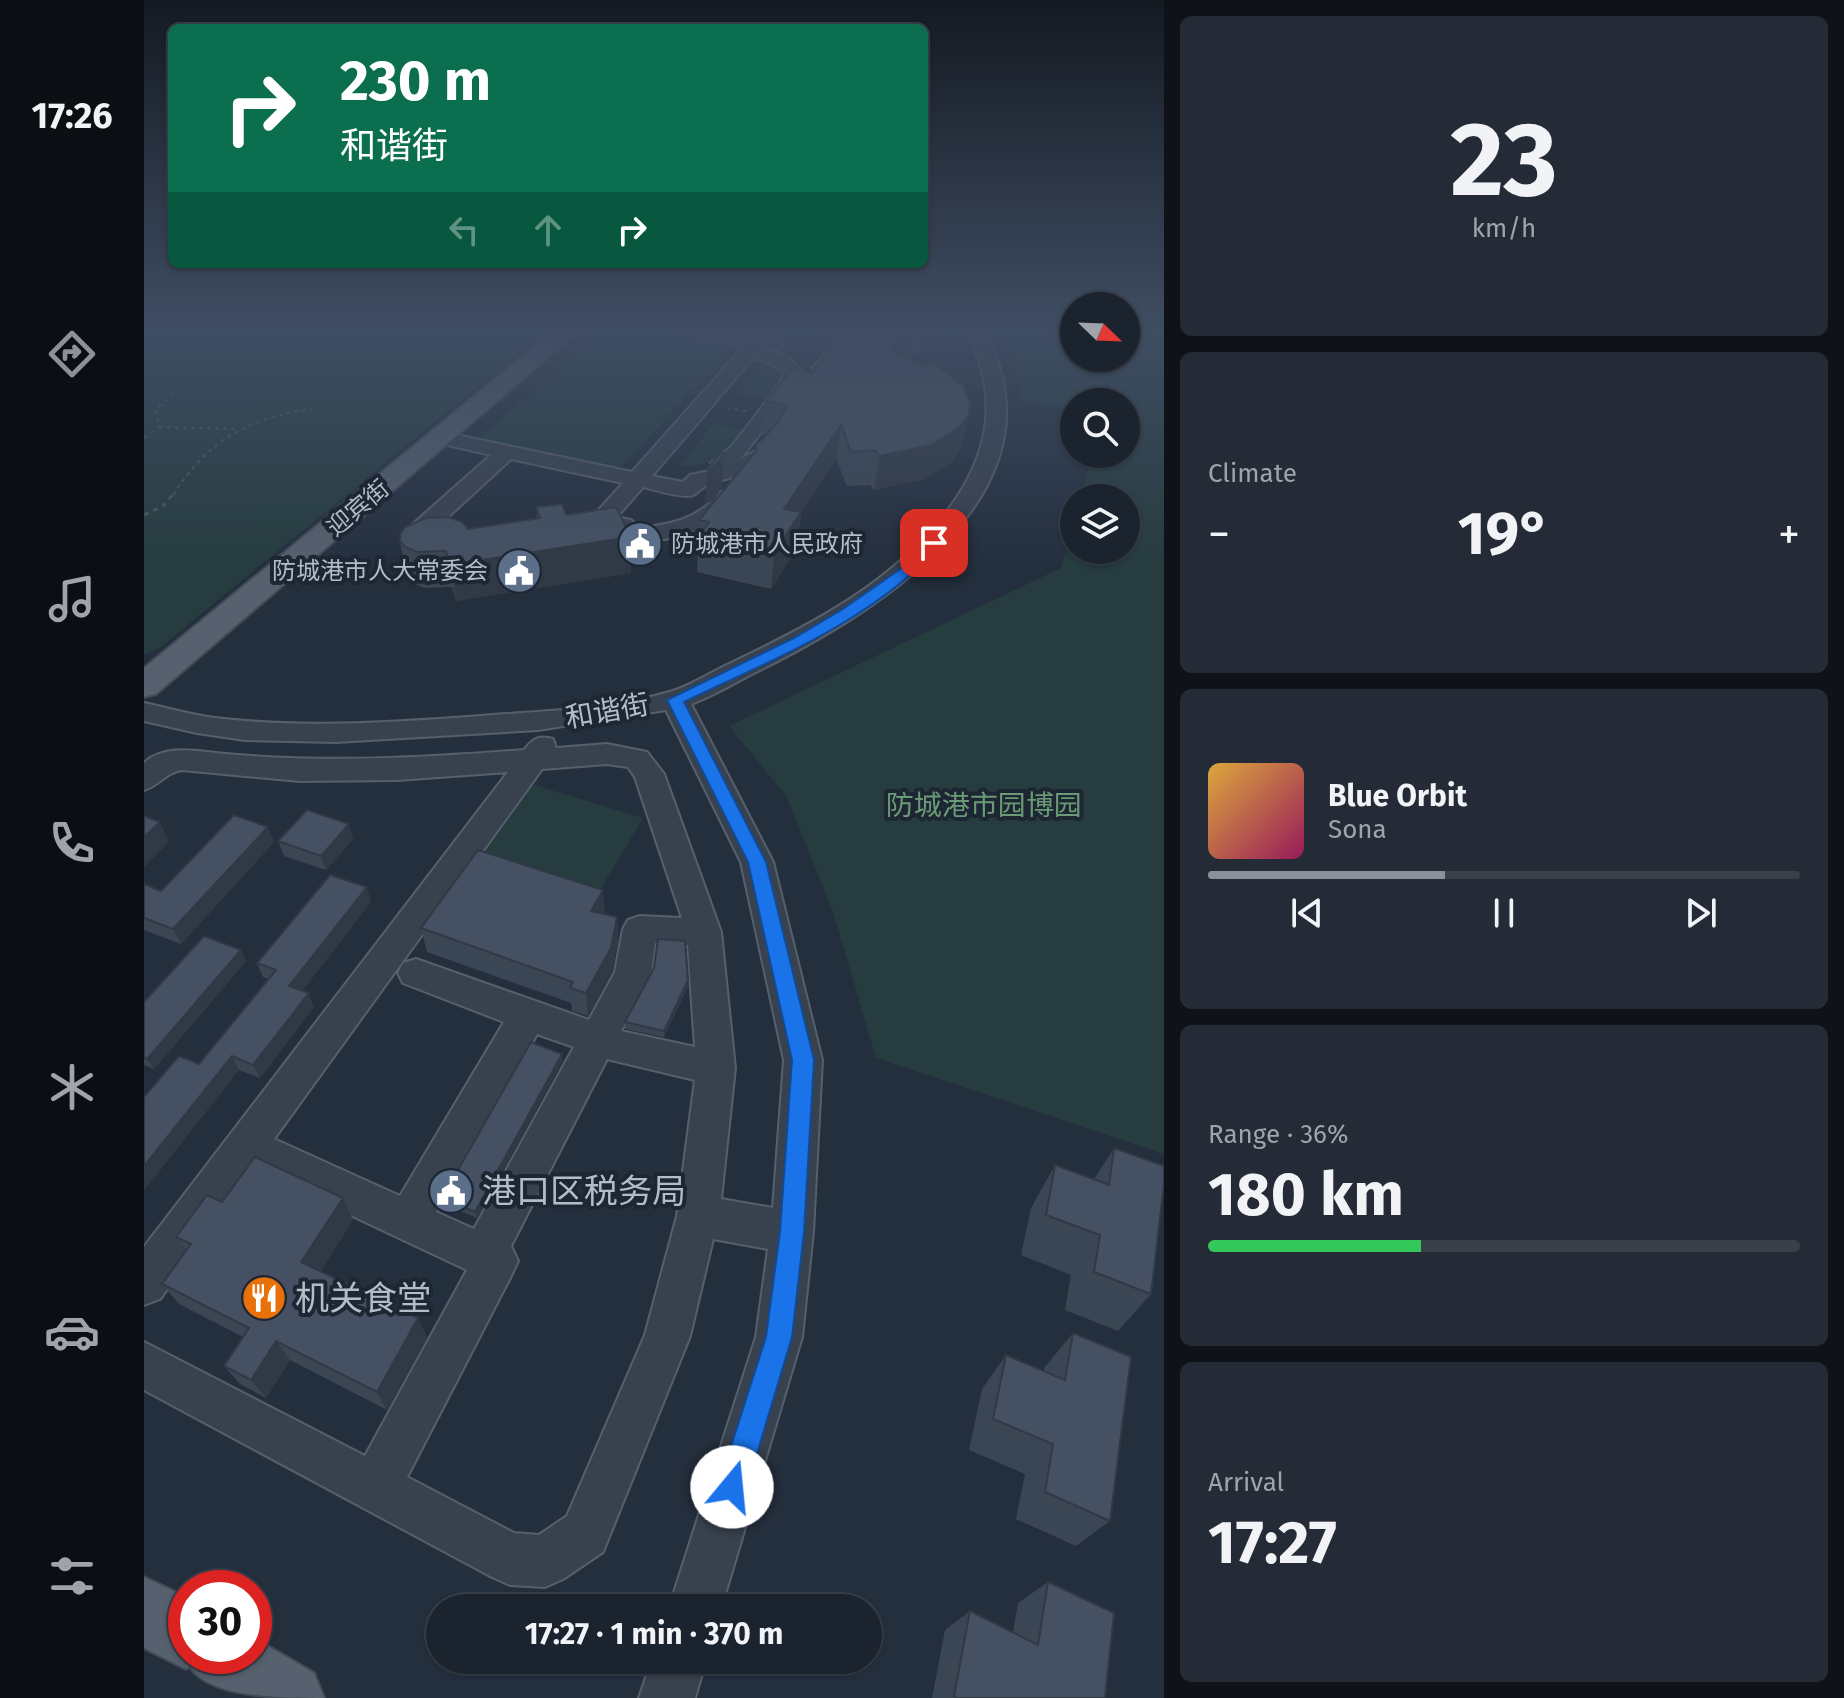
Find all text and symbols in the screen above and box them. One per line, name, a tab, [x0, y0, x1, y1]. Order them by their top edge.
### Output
text: 230 m	[340, 48, 491, 115]
icon: right	[208, 56, 312, 160]
text: 17:26	[31, 94, 113, 138]
text: 23	[1450, 98, 1558, 223]
text: 和谐街	[340, 124, 448, 168]
icon: left	[442, 208, 486, 252]
icon: ahead	[526, 208, 570, 252]
icon: right	[610, 208, 654, 252]
text: km/h	[1472, 213, 1536, 244]
north arrow	[1060, 292, 1140, 372]
map controls	[1060, 292, 1140, 564]
icon: directions	[44, 326, 100, 382]
button: search	[1060, 388, 1140, 468]
text: Climate	[1208, 458, 1297, 489]
street label: 迎宾街	[321, 474, 395, 542]
button: layers	[1060, 484, 1140, 564]
text: 19°	[1458, 498, 1550, 570]
text: −	[1208, 508, 1230, 561]
text: +	[1778, 508, 1800, 561]
pin	[900, 509, 968, 577]
public building icon: 防城港市人民政府	[616, 520, 664, 568]
icon: arrive	[912, 521, 956, 565]
place label: 防城港市人民政府	[671, 530, 863, 558]
public building icon: 防城港市人大常委会	[495, 547, 543, 595]
place label: 防城港市人大常委会	[272, 557, 488, 585]
icon: music	[44, 571, 100, 627]
street label: 和谐街	[563, 687, 651, 735]
text: Blue Orbit	[1328, 778, 1467, 814]
park label: 防城港市园博园	[886, 789, 1082, 822]
text: Sona	[1328, 814, 1387, 845]
icon: phone	[44, 815, 100, 871]
icon: previous	[1285, 891, 1329, 935]
icon: pause	[1482, 891, 1526, 935]
icon: next	[1679, 891, 1723, 935]
icon: climate	[44, 1059, 100, 1115]
text: Range · 36%	[1208, 1119, 1348, 1150]
text: 180 km	[1208, 1159, 1404, 1231]
public building icon: 港口区税务局	[427, 1167, 475, 1215]
place label: 港口区税务局	[482, 1171, 686, 1212]
restaurant icon: 机关食堂	[240, 1274, 288, 1322]
place label: 机关食堂	[295, 1278, 431, 1319]
icon: car	[44, 1304, 100, 1360]
position arrow	[690, 1445, 774, 1529]
text: Arrival	[1208, 1467, 1284, 1498]
text: 17:27	[1208, 1507, 1337, 1579]
icon: filters	[44, 1548, 100, 1604]
speed limit sign: 30	[168, 1570, 272, 1674]
text: 17:27 · 1 min · 370 m	[525, 1616, 783, 1652]

